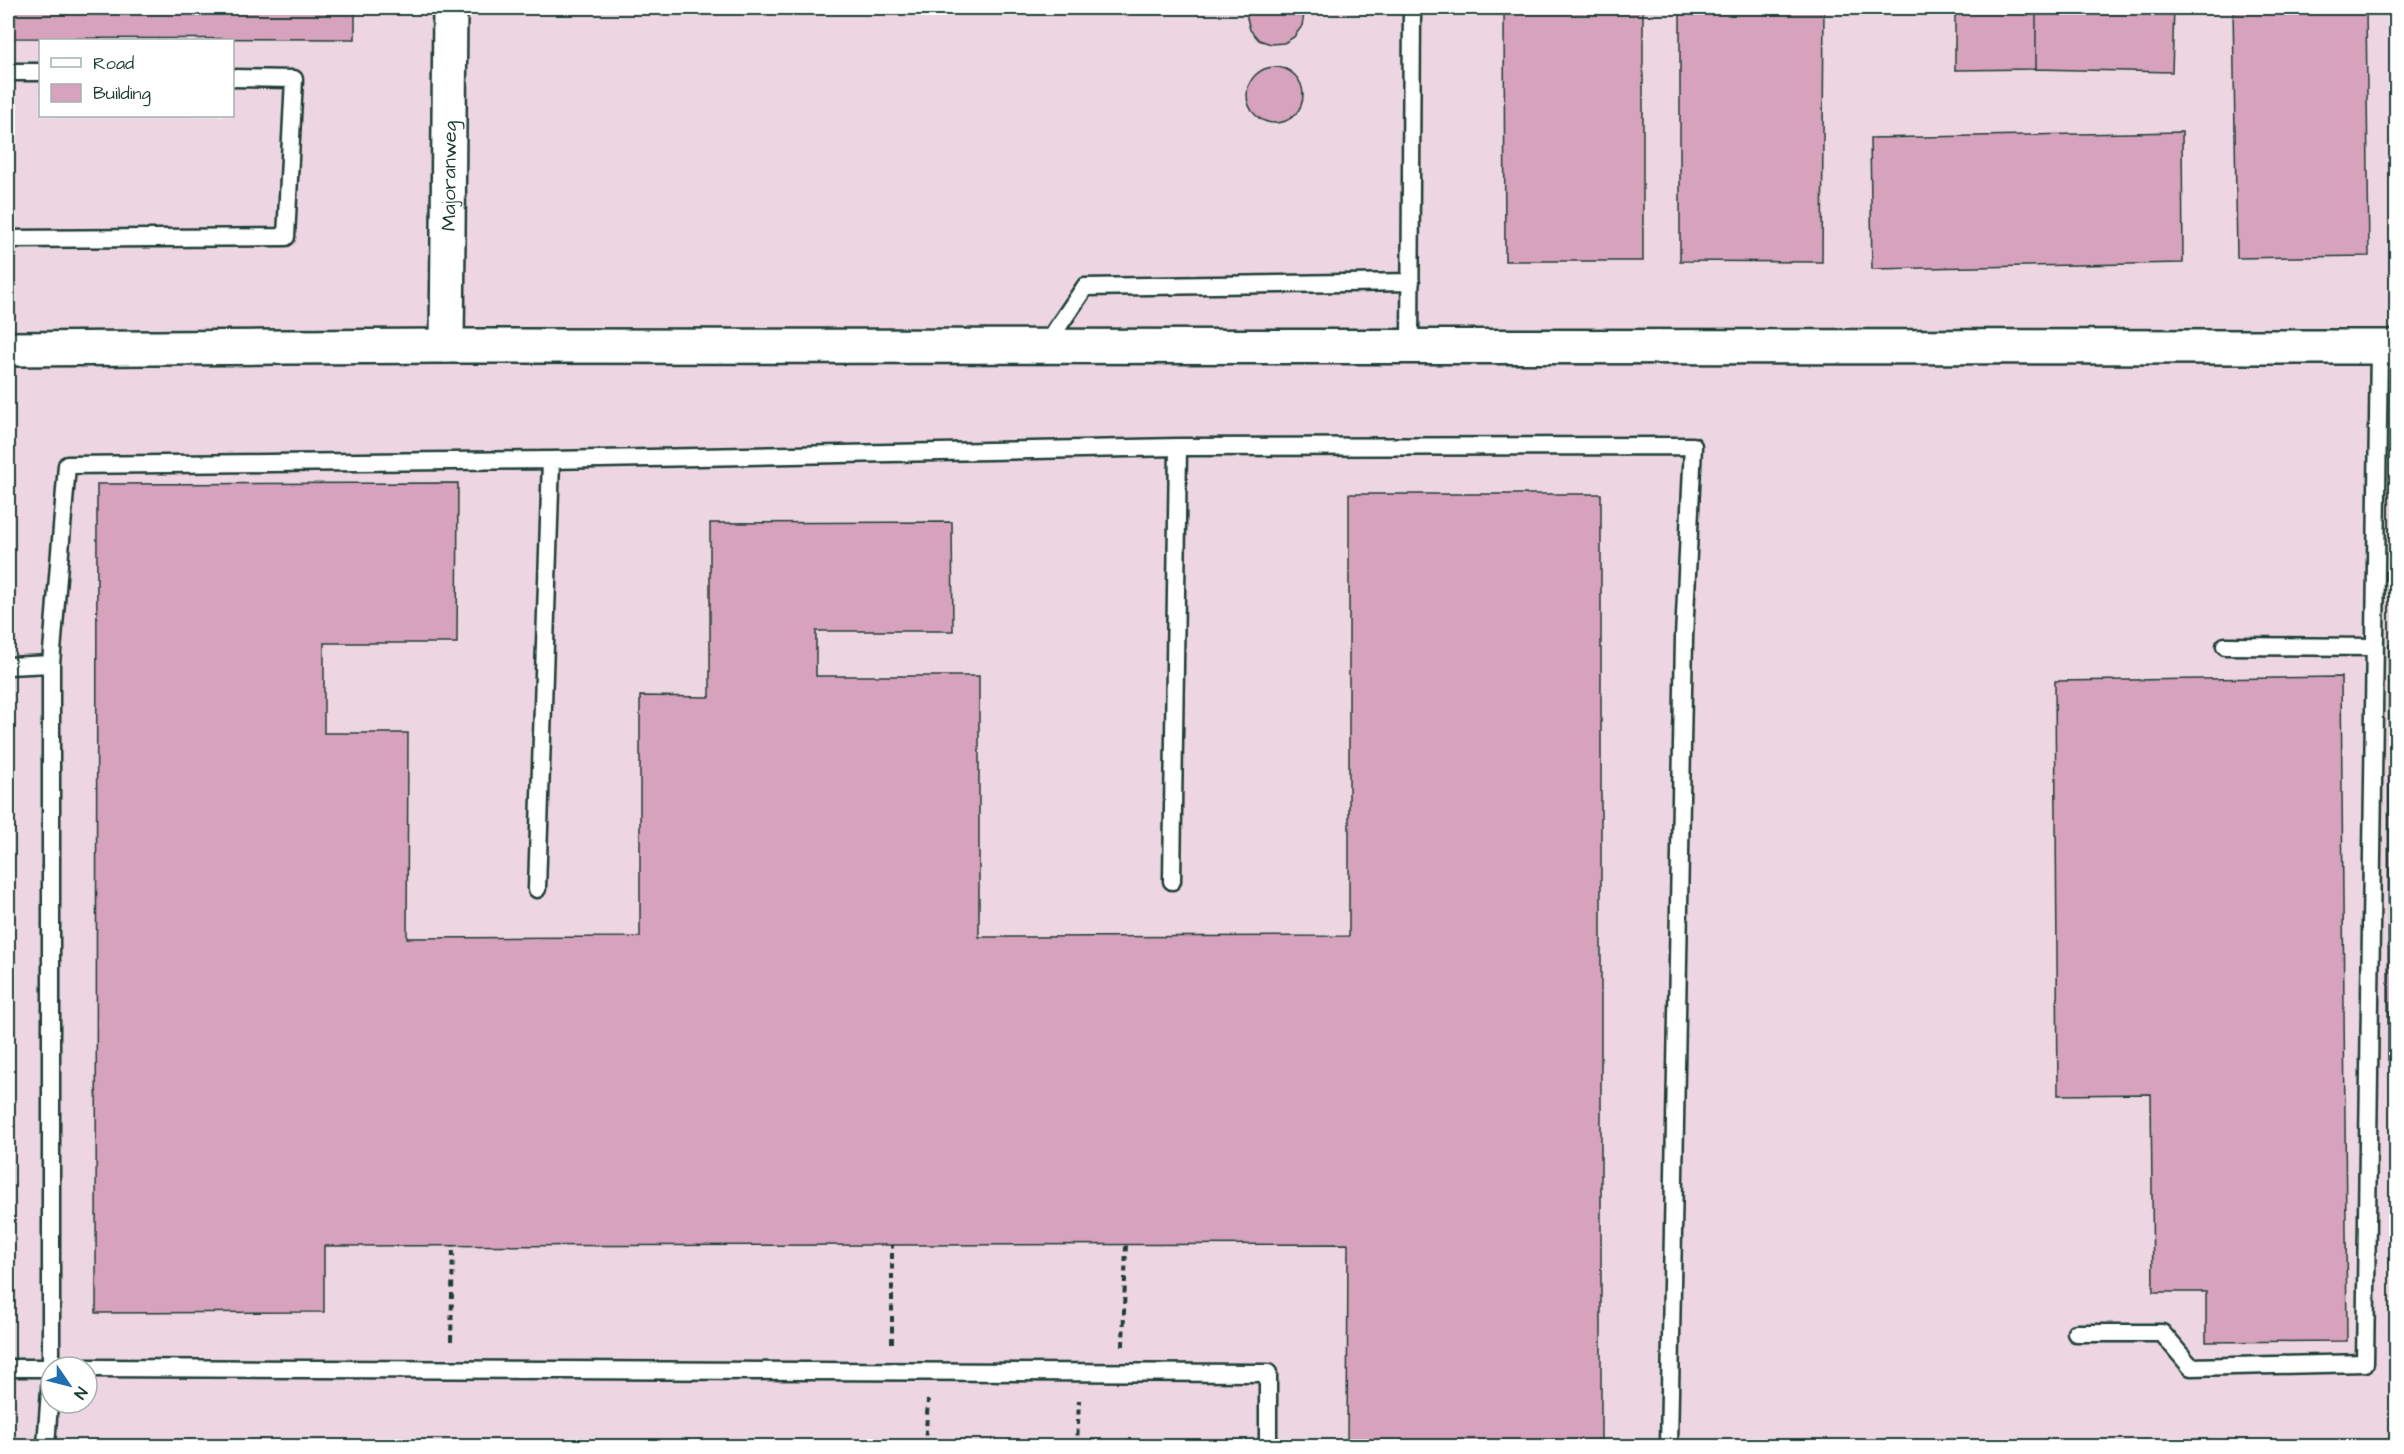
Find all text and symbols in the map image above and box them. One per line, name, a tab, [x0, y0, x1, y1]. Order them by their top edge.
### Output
legend	[39, 39, 234, 117]
text: Road	[93, 51, 134, 76]
text: Building	[93, 81, 151, 107]
street label: Majoranweg	[435, 121, 465, 231]
north arrow	[39, 1355, 99, 1415]
text: N	[69, 1383, 92, 1403]

